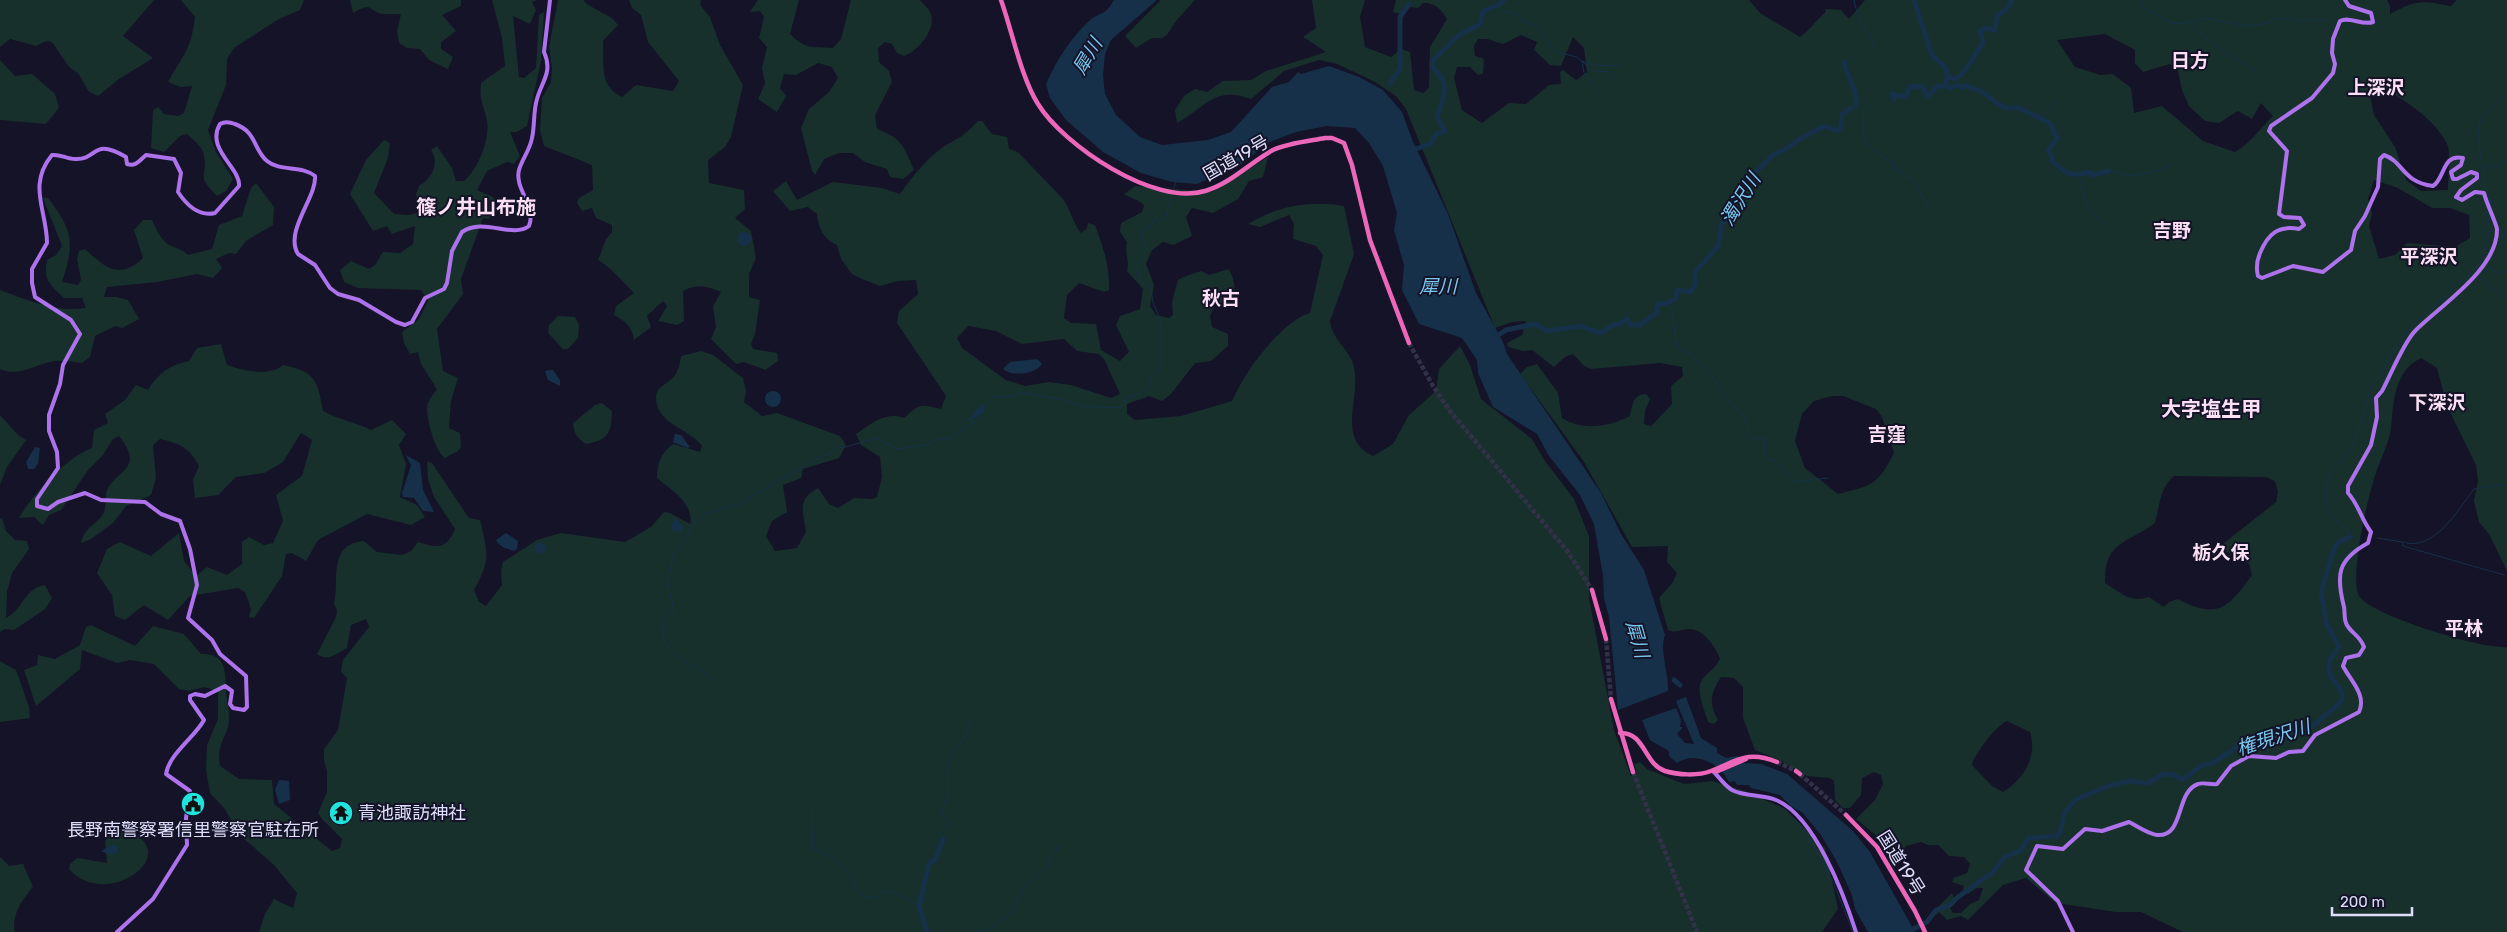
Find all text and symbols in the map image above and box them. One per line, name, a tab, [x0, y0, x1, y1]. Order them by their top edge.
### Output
water label: 犀川	[1068, 32, 1108, 78]
district label: 日方	[2171, 49, 2209, 72]
district label: 上深沢	[2347, 76, 2405, 99]
street label: 国道19号	[1199, 130, 1273, 186]
water label: 濁沢川	[1716, 167, 1766, 230]
district label: 篠ノ井山布施	[416, 195, 536, 219]
district label: 吉野	[2153, 219, 2191, 242]
district label: 平深沢	[2400, 245, 2458, 268]
water label: 犀川	[1419, 275, 1459, 298]
district label: 秋古	[1202, 287, 1240, 310]
district label: 下深沢	[2408, 391, 2466, 414]
district label: 大字塩生甲	[2161, 397, 2261, 421]
district label: 吉窪	[1868, 423, 1906, 446]
district label: 栃久保	[2192, 541, 2250, 564]
district label: 平林	[2445, 617, 2483, 640]
water label: 犀川	[1621, 618, 1654, 662]
water label: 権現沢川	[2233, 714, 2315, 760]
public building icon: 長野南警察署信里警察官駐在所	[180, 791, 206, 817]
temple icon: 青池諏訪神社	[328, 800, 354, 826]
place label: 青池諏訪神社	[358, 802, 466, 824]
place label: 長野南警察署信里警察官駐在所	[67, 819, 319, 841]
street label: 国道19号	[1872, 826, 1930, 900]
scale bar	[2332, 884, 2412, 916]
text: 200 m	[2340, 893, 2385, 911]

